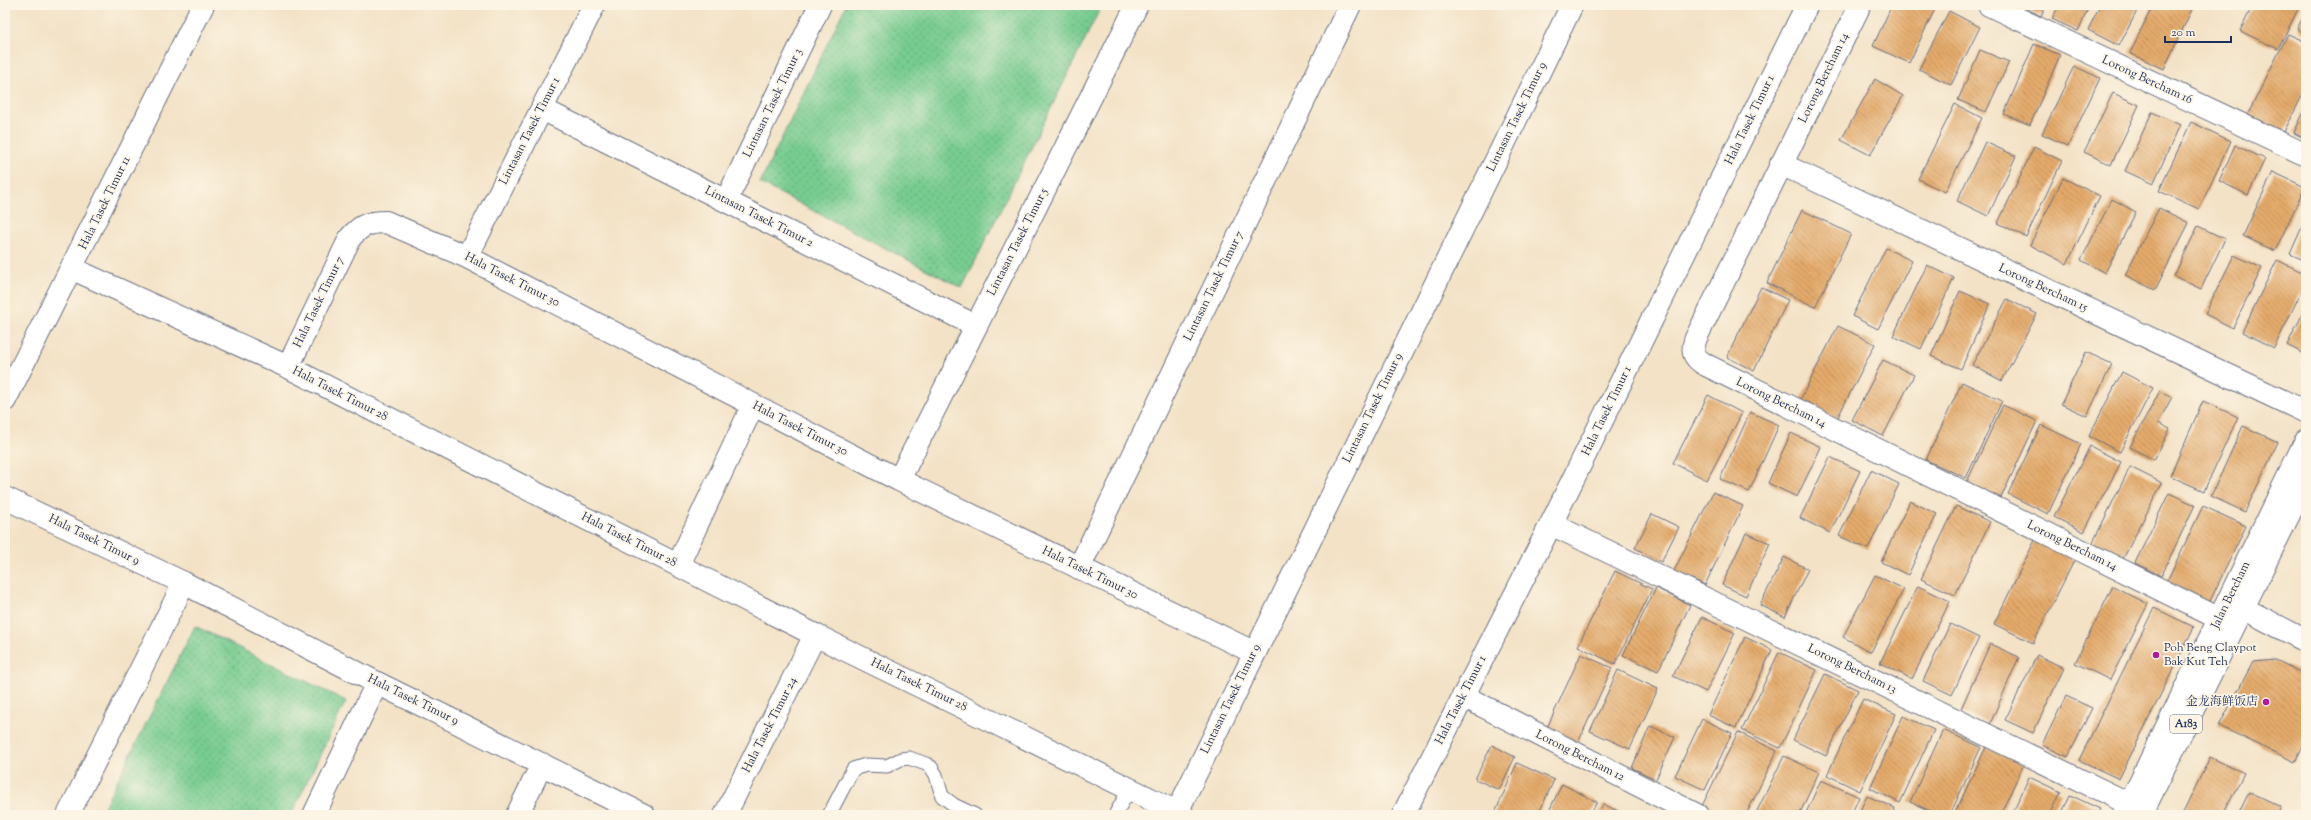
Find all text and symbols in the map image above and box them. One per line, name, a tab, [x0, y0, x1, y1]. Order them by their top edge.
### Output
scale bar	[2165, 18, 2231, 44]
text: 20 m	[2171, 24, 2196, 42]
street label: Lorong Bercham 14	[1794, 30, 1854, 126]
street label: Lintasan Tasek Timur 3	[739, 45, 807, 161]
street label: Lorong Bercham 16	[2099, 51, 2195, 109]
street label: Lintasan Tasek Timur 9	[1483, 59, 1552, 175]
street label: Hala Tasek Timur 1	[1720, 72, 1780, 168]
street label: Lintasan Tasek Timur 1	[495, 74, 565, 188]
street label: Hala Tasek Timur 11	[75, 153, 135, 253]
street label: Lintasan Tasek Timur 2	[701, 182, 817, 252]
street label: Lintasan Tasek Timur 5	[983, 185, 1053, 299]
street label: Lintasan Tasek Timur 7	[1180, 228, 1248, 344]
street label: Hala Tasek Timur 30	[461, 248, 563, 312]
street label: Hala Tasek Timur 7	[289, 253, 349, 351]
street label: Lorong Bercham 15	[1995, 259, 2091, 317]
street label: Lintasan Tasek Timur 9	[1339, 350, 1408, 466]
street label: Hala Tasek Timur 28	[289, 362, 391, 426]
street label: Hala Tasek Timur 1	[1577, 363, 1637, 459]
street label: Lorong Bercham 14	[1733, 373, 1829, 433]
street label: Hala Tasek Timur 30	[749, 397, 851, 461]
street label: Hala Tasek Timur 28	[578, 508, 680, 572]
street label: Hala Tasek Timur 9	[45, 510, 143, 570]
street label: Lorong Bercham 14	[2024, 516, 2120, 576]
street label: Hala Tasek Timur 30	[1039, 542, 1141, 604]
street label: Jalan Bercham	[2206, 558, 2255, 633]
place label: Poh Beng Claypot Bak Kut Teh	[2164, 639, 2257, 671]
street label: Lorong Bercham 13	[1804, 640, 1900, 698]
street label: Lintasan Tasek Timur 9	[1197, 641, 1266, 757]
marker: Poh Beng Claypot Bak Kut Teh	[2151, 650, 2161, 660]
street label: Hala Tasek Timur 1	[1431, 652, 1491, 748]
street label: Hala Tasek Timur 28	[868, 654, 970, 716]
street label: Hala Tasek Timur 9	[364, 670, 462, 730]
street label: Hala Tasek Timur 24	[738, 674, 802, 776]
place label: 金龙海鲜饭店	[2186, 693, 2258, 711]
marker: 金龙海鲜饭店	[2261, 697, 2271, 707]
road number: A183	[2170, 715, 2202, 733]
street label: Lorong Bercham 12	[1532, 726, 1628, 786]

